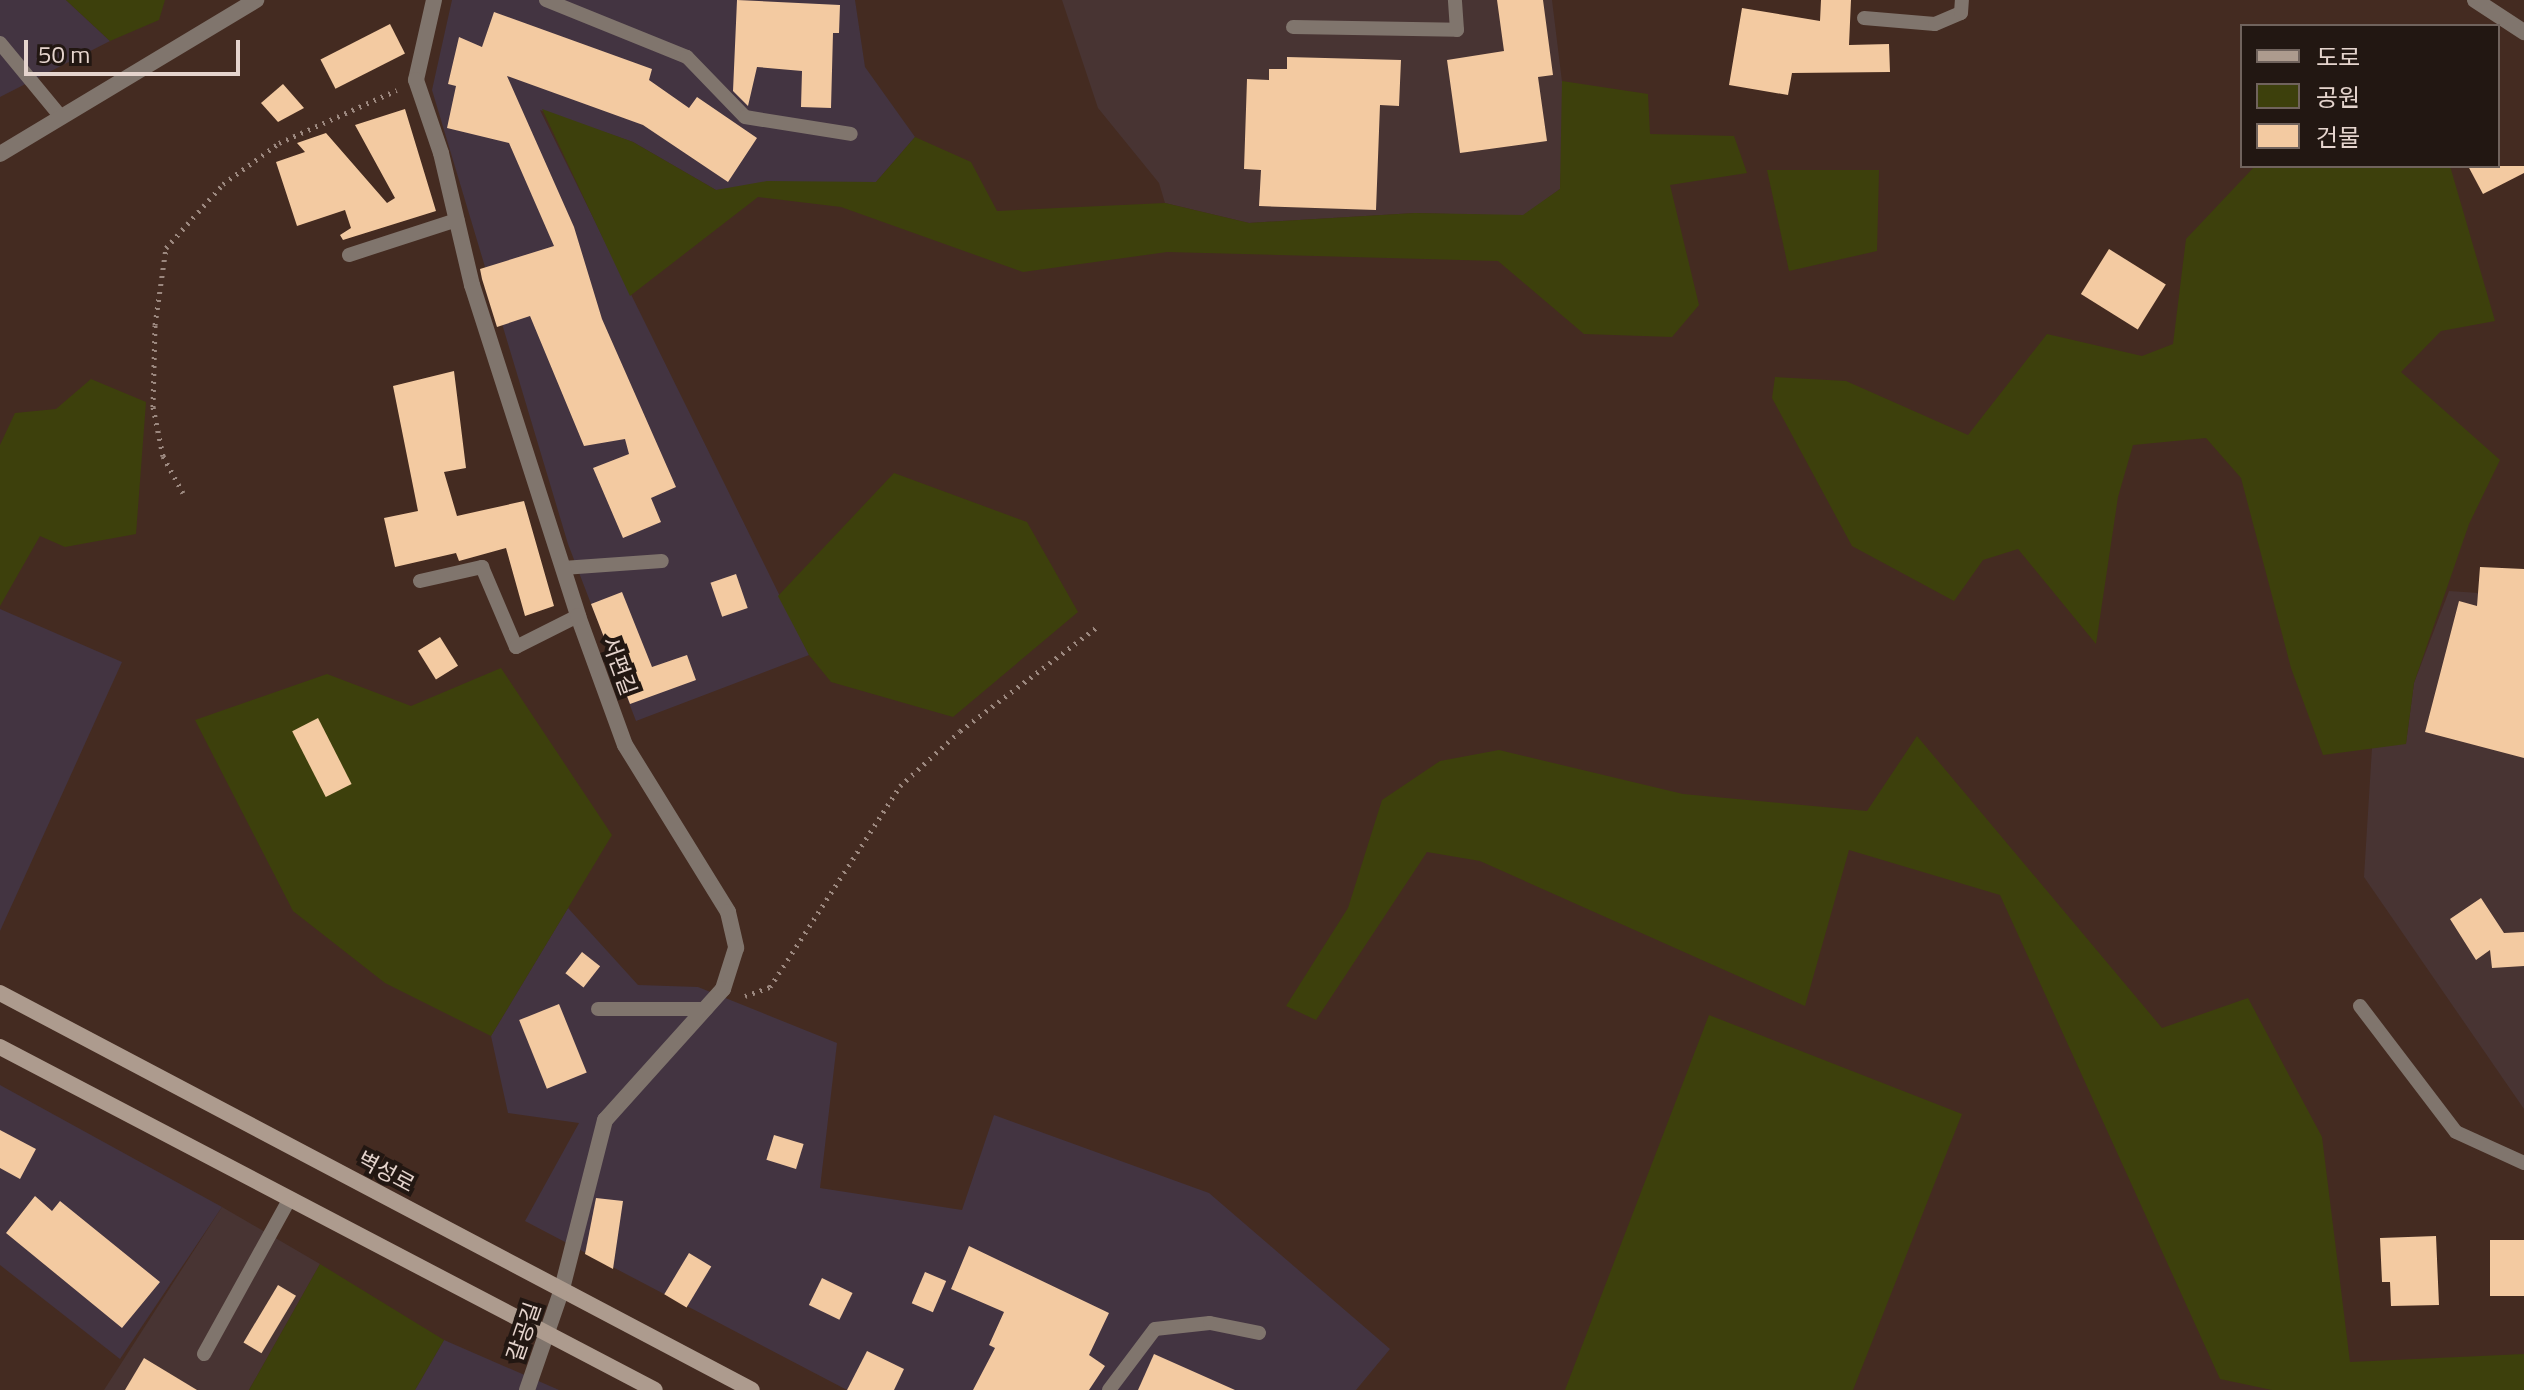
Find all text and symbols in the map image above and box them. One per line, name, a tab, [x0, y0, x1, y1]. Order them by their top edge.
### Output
scale bar	[28, 24, 244, 74]
legend	[2240, 24, 2500, 168]
text: 50 m	[38, 36, 90, 72]
text: 도로	[2316, 39, 2360, 75]
text: 공원	[2316, 79, 2360, 115]
text: 건물	[2316, 119, 2360, 155]
street label: 서편길	[596, 633, 642, 699]
street label: 벽성로	[353, 1146, 419, 1198]
street label: 갈공길	[502, 1299, 546, 1365]

